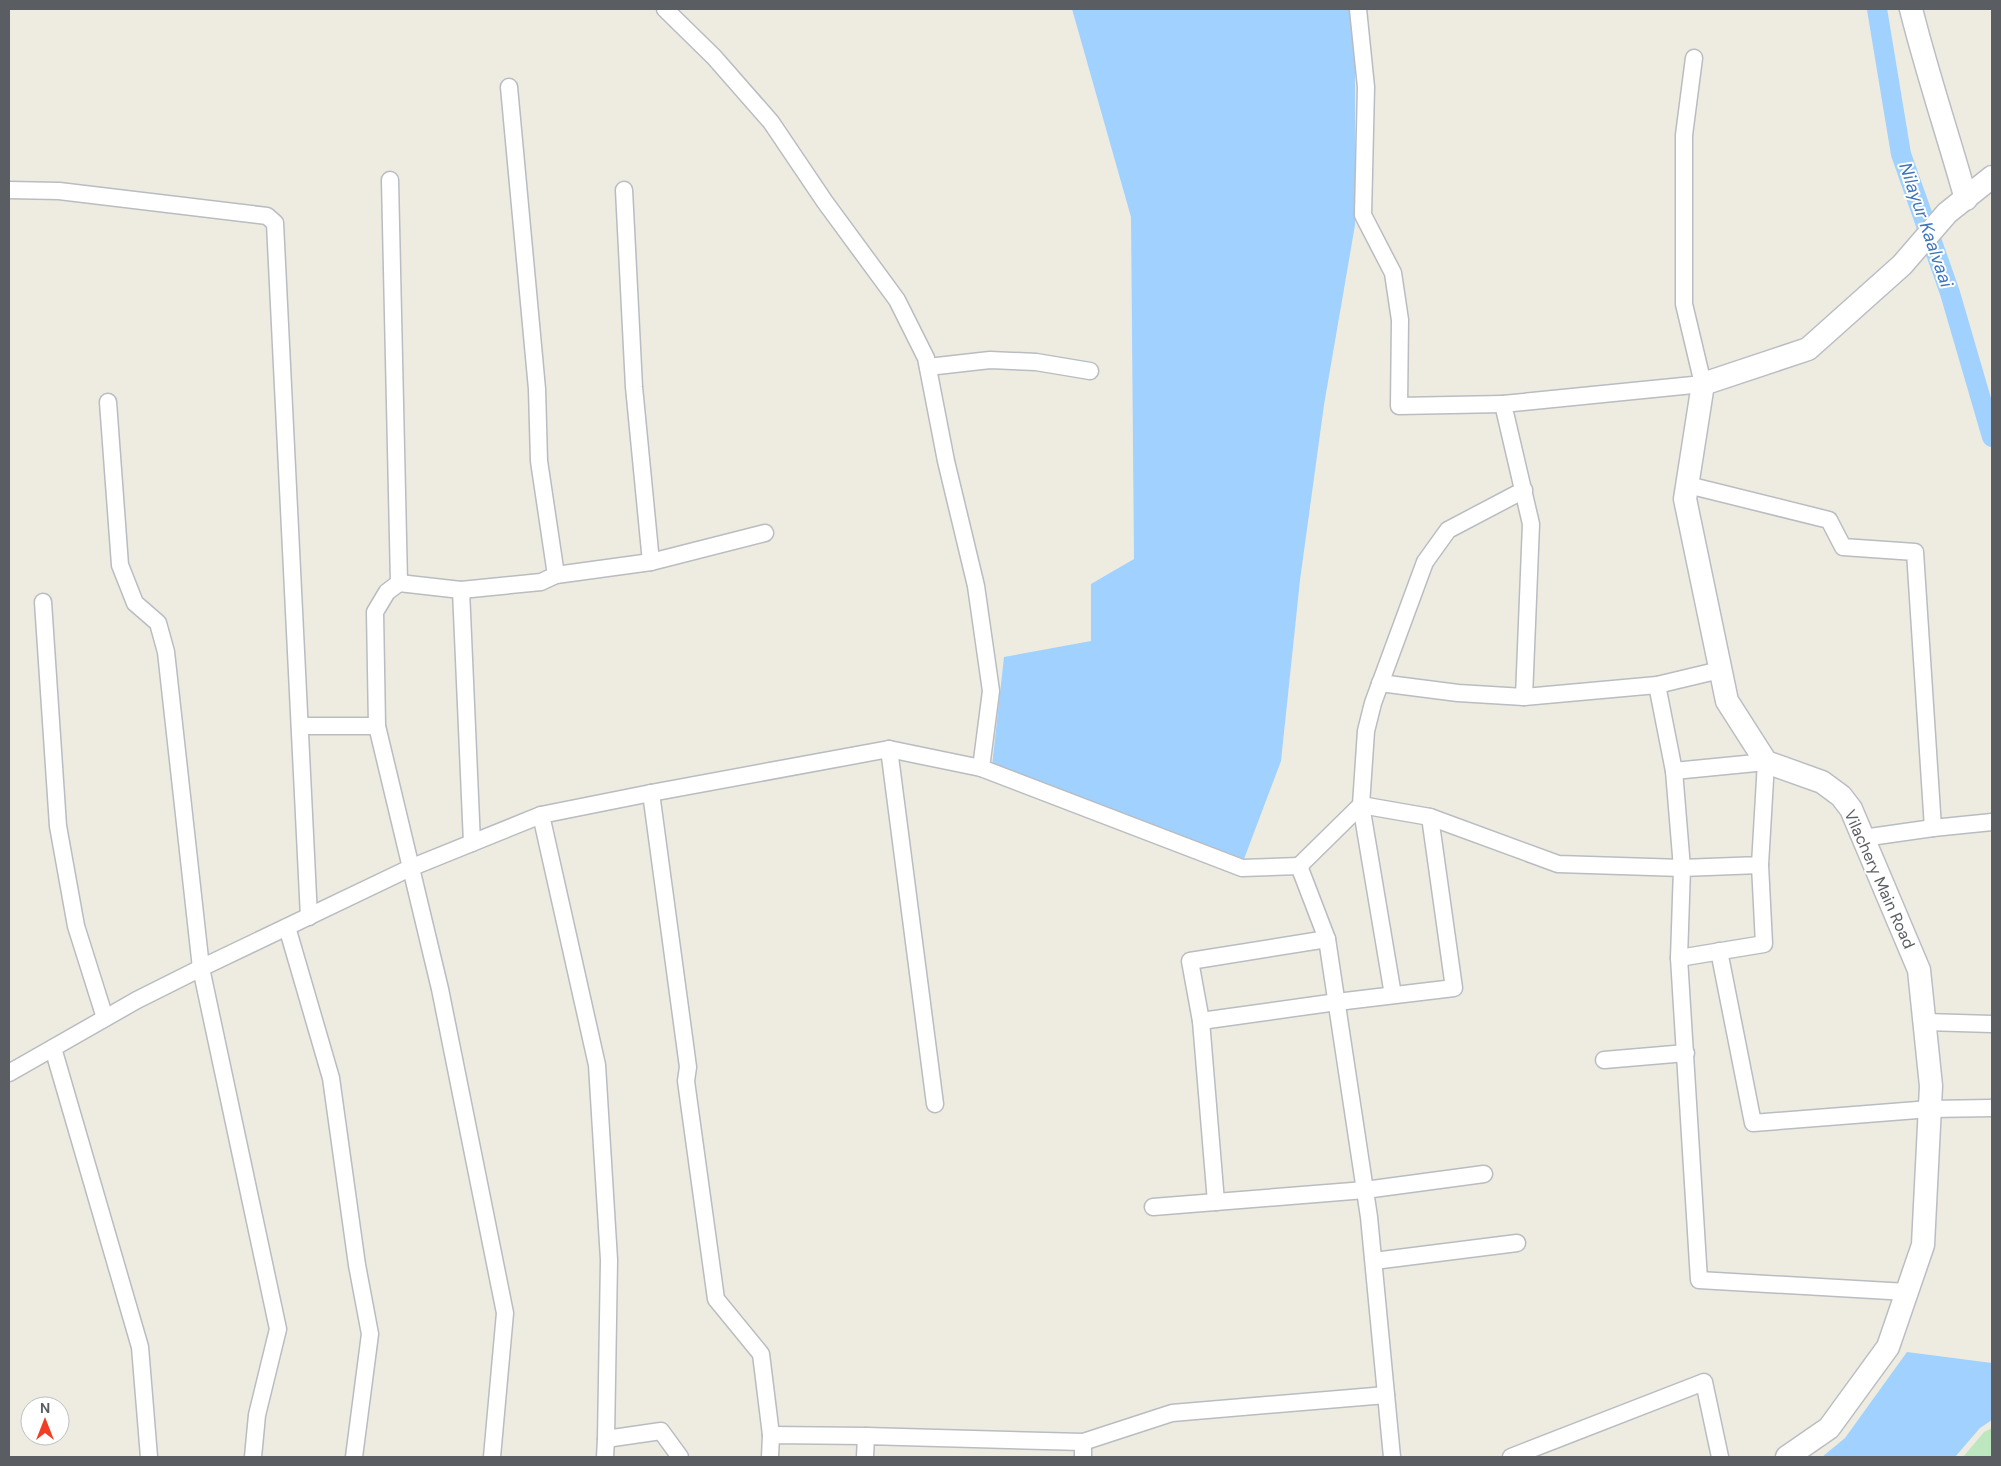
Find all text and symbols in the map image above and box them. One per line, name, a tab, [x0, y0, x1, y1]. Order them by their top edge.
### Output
water label: Nilayur Kaalvaai	[1893, 159, 1959, 291]
street label: Vilachery Main Road	[1839, 806, 1920, 952]
north arrow	[20, 1396, 70, 1446]
text: N	[40, 1399, 50, 1417]

